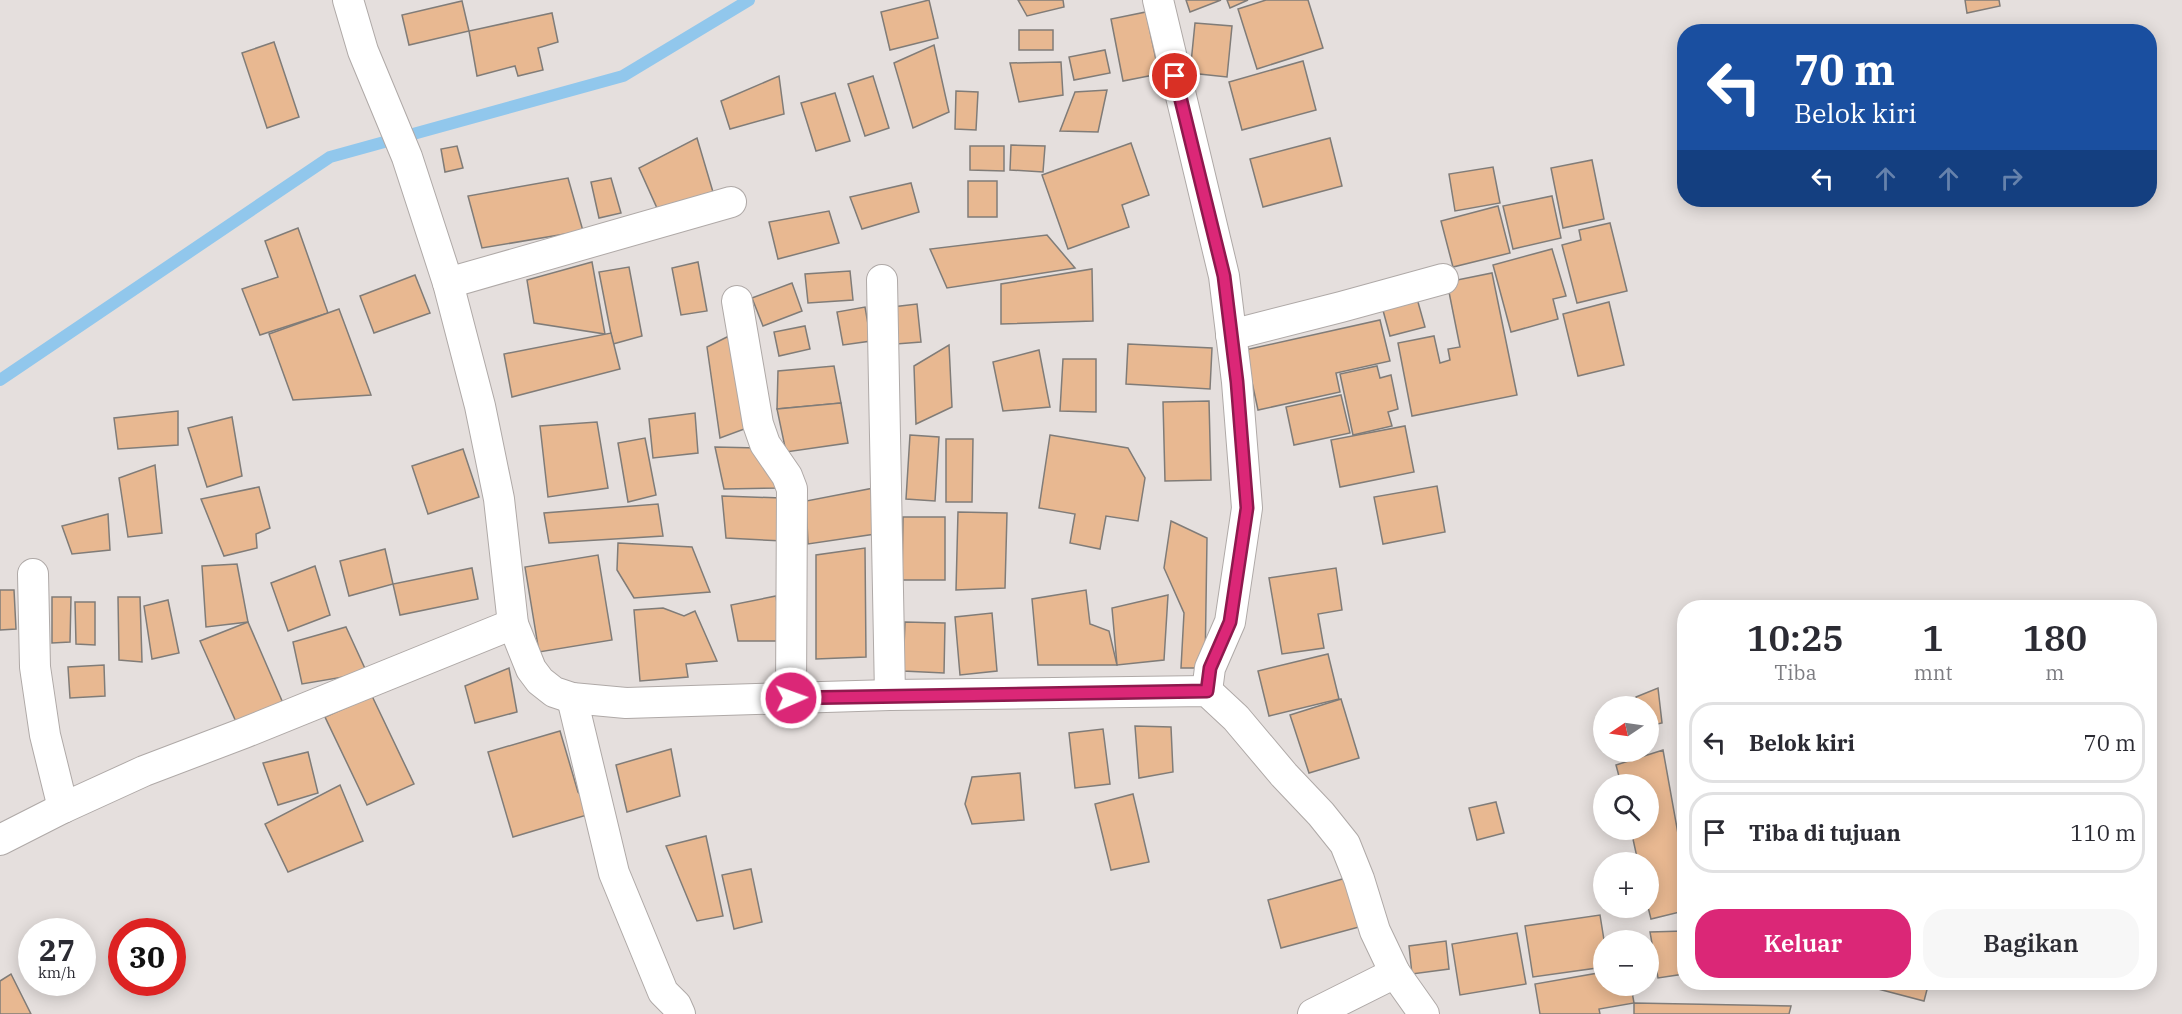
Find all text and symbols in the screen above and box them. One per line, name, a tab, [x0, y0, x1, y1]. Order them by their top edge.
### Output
text: 70 m	[1794, 42, 1895, 97]
icon: left	[1695, 48, 1773, 126]
pin	[1149, 50, 1200, 101]
icon: arrive	[1158, 59, 1191, 92]
text: Belok kiri	[1794, 95, 1917, 130]
icon: left	[1806, 162, 1839, 195]
icon: ahead	[1869, 162, 1902, 195]
icon: ahead	[1932, 162, 1965, 195]
icon: right	[1995, 162, 2028, 195]
text: 10:25	[1747, 614, 1844, 661]
text: 1	[1922, 614, 1944, 661]
text: 180	[2022, 614, 2087, 661]
text: Tiba	[1774, 659, 1817, 686]
text: mnt	[1914, 659, 1953, 686]
text: m	[2045, 659, 2064, 686]
position arrow	[759, 666, 823, 730]
north arrow	[1593, 696, 1659, 762]
map controls	[1593, 696, 1659, 996]
icon: left	[1698, 726, 1731, 759]
text: Belok kiri	[1749, 728, 1855, 757]
text: 70 m	[2084, 728, 2136, 757]
button: search	[1593, 774, 1659, 840]
icon: arrive	[1698, 816, 1731, 849]
text: Tiba di tujuan	[1749, 818, 1901, 847]
text: 110 m	[2070, 818, 2136, 847]
button: +	[1593, 852, 1659, 918]
button: Keluar	[1695, 909, 1911, 978]
button: Bagikan	[1923, 909, 2139, 978]
speed limit sign: 30	[108, 918, 186, 996]
text: 27	[39, 930, 75, 969]
button: −	[1593, 930, 1659, 996]
text: km/h	[38, 963, 76, 982]

